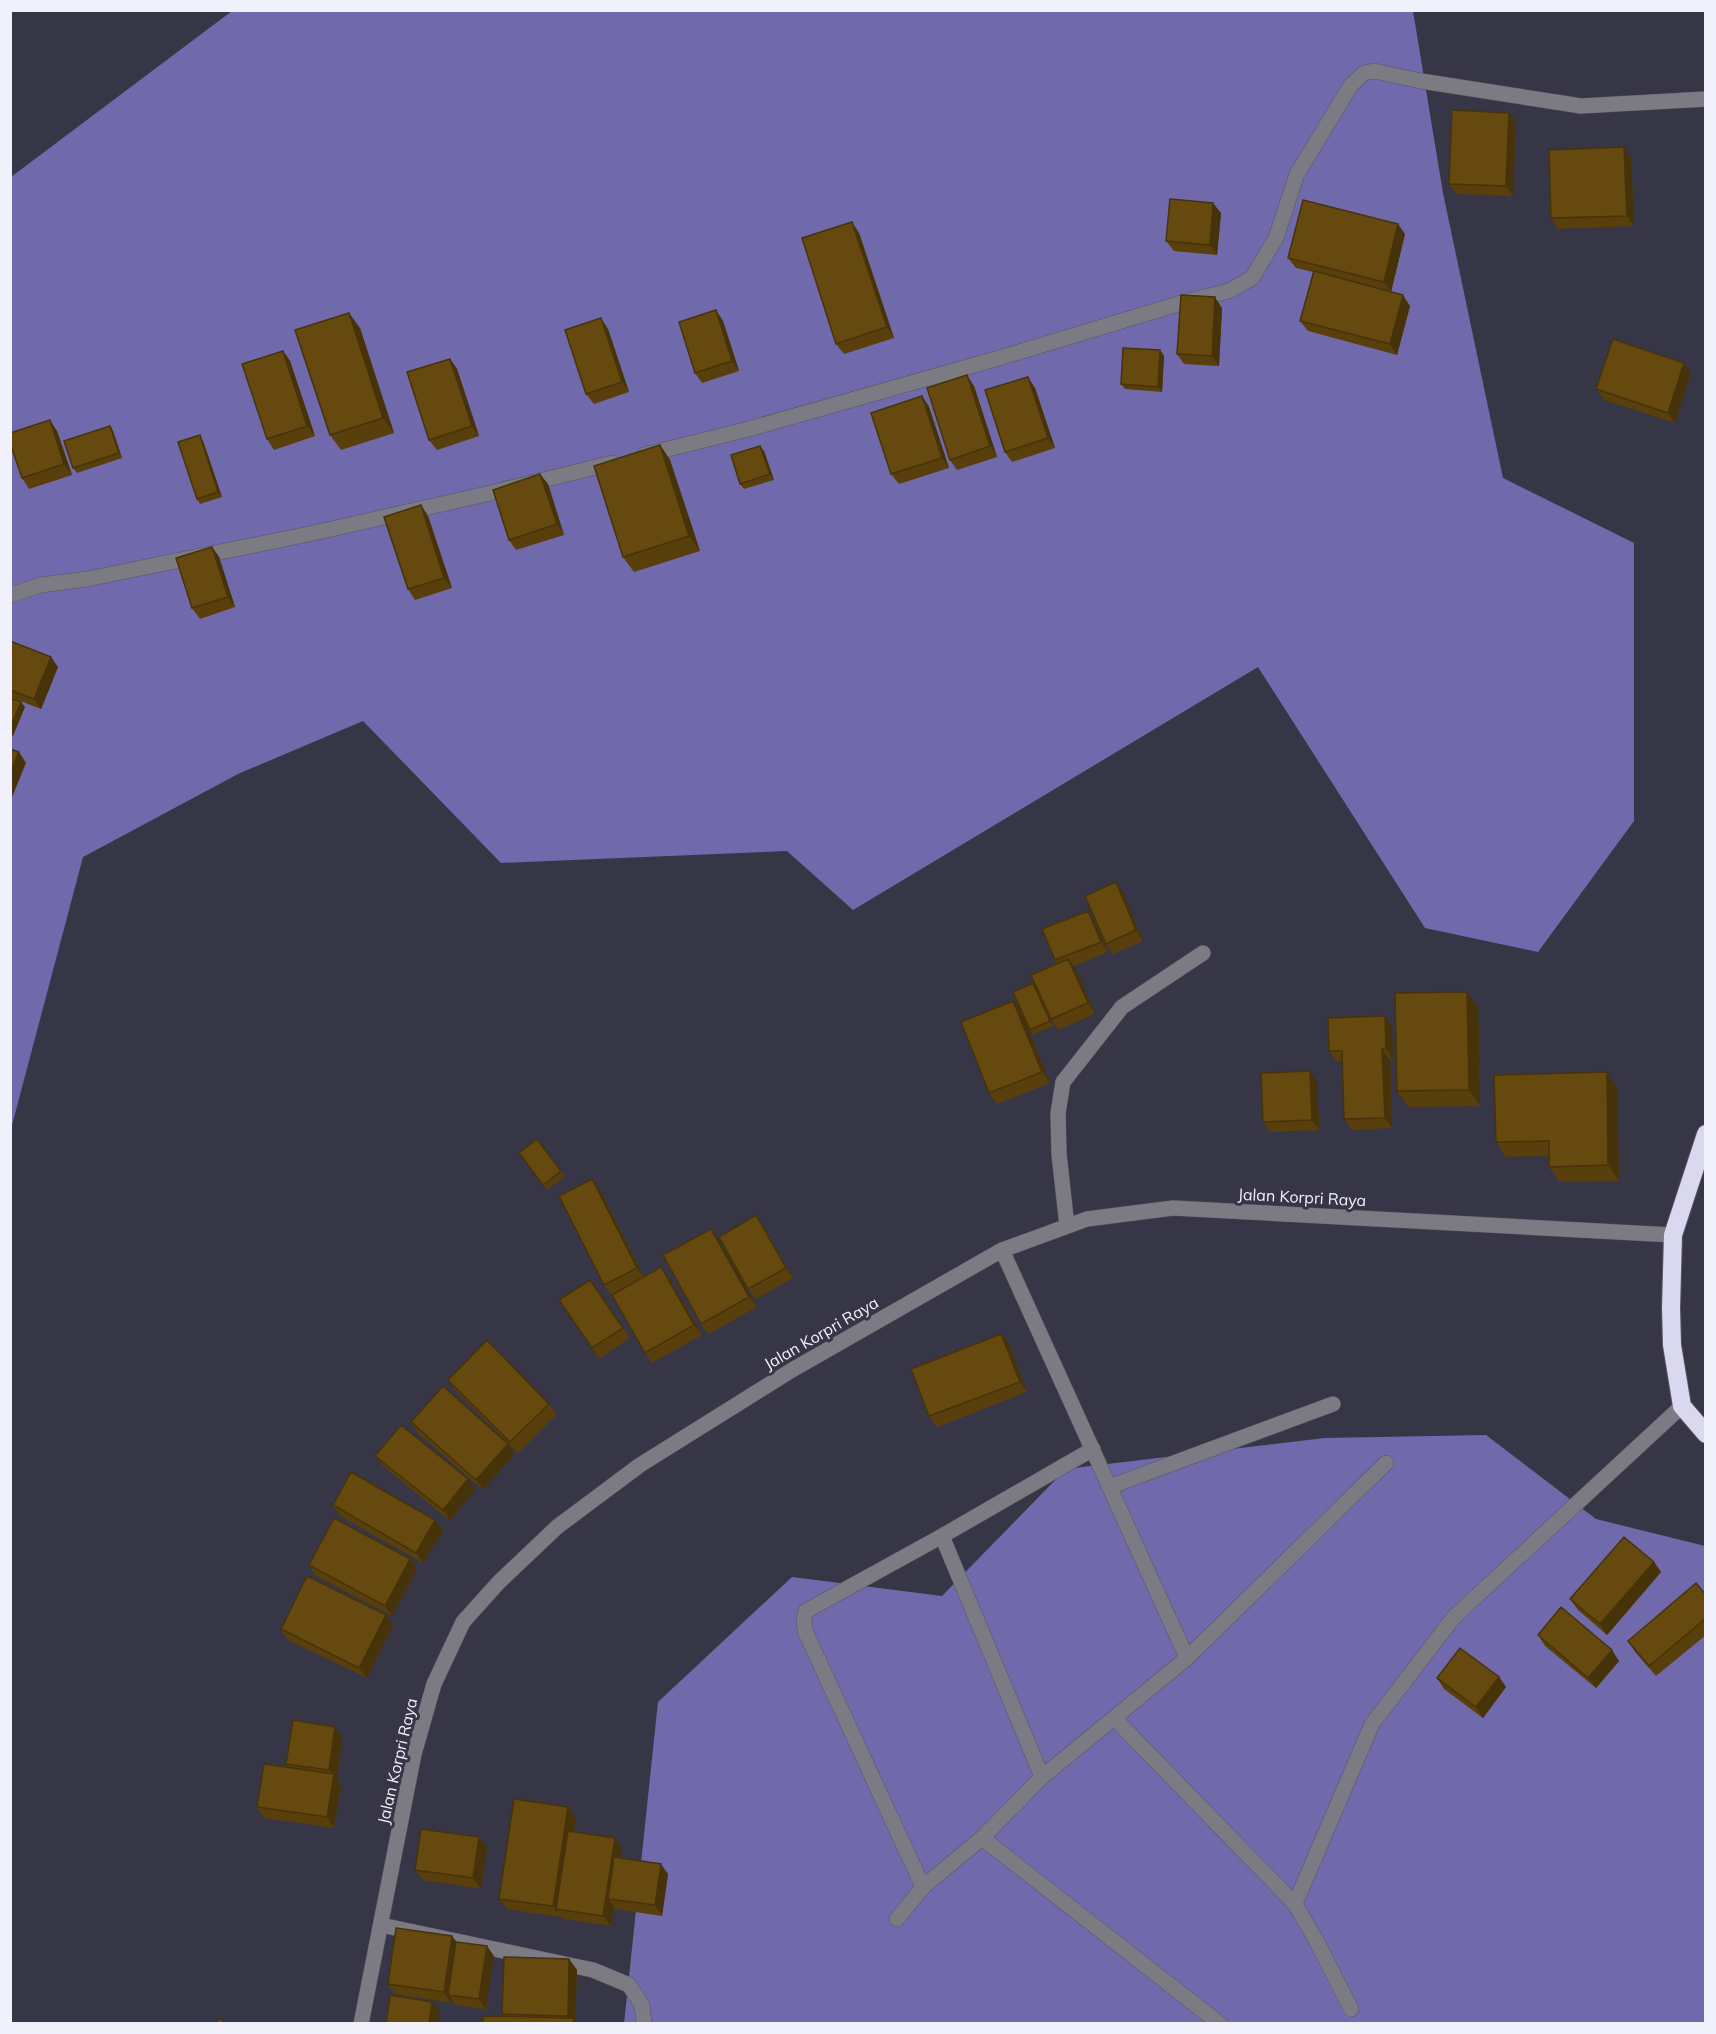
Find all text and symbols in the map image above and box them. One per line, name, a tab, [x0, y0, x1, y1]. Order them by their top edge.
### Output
street label: Jalan Korpri Raya	[1237, 1184, 1367, 1210]
street label: Jalan Korpri Raya	[760, 1292, 882, 1374]
street label: Jalan Korpri Raya	[373, 1696, 421, 1826]

